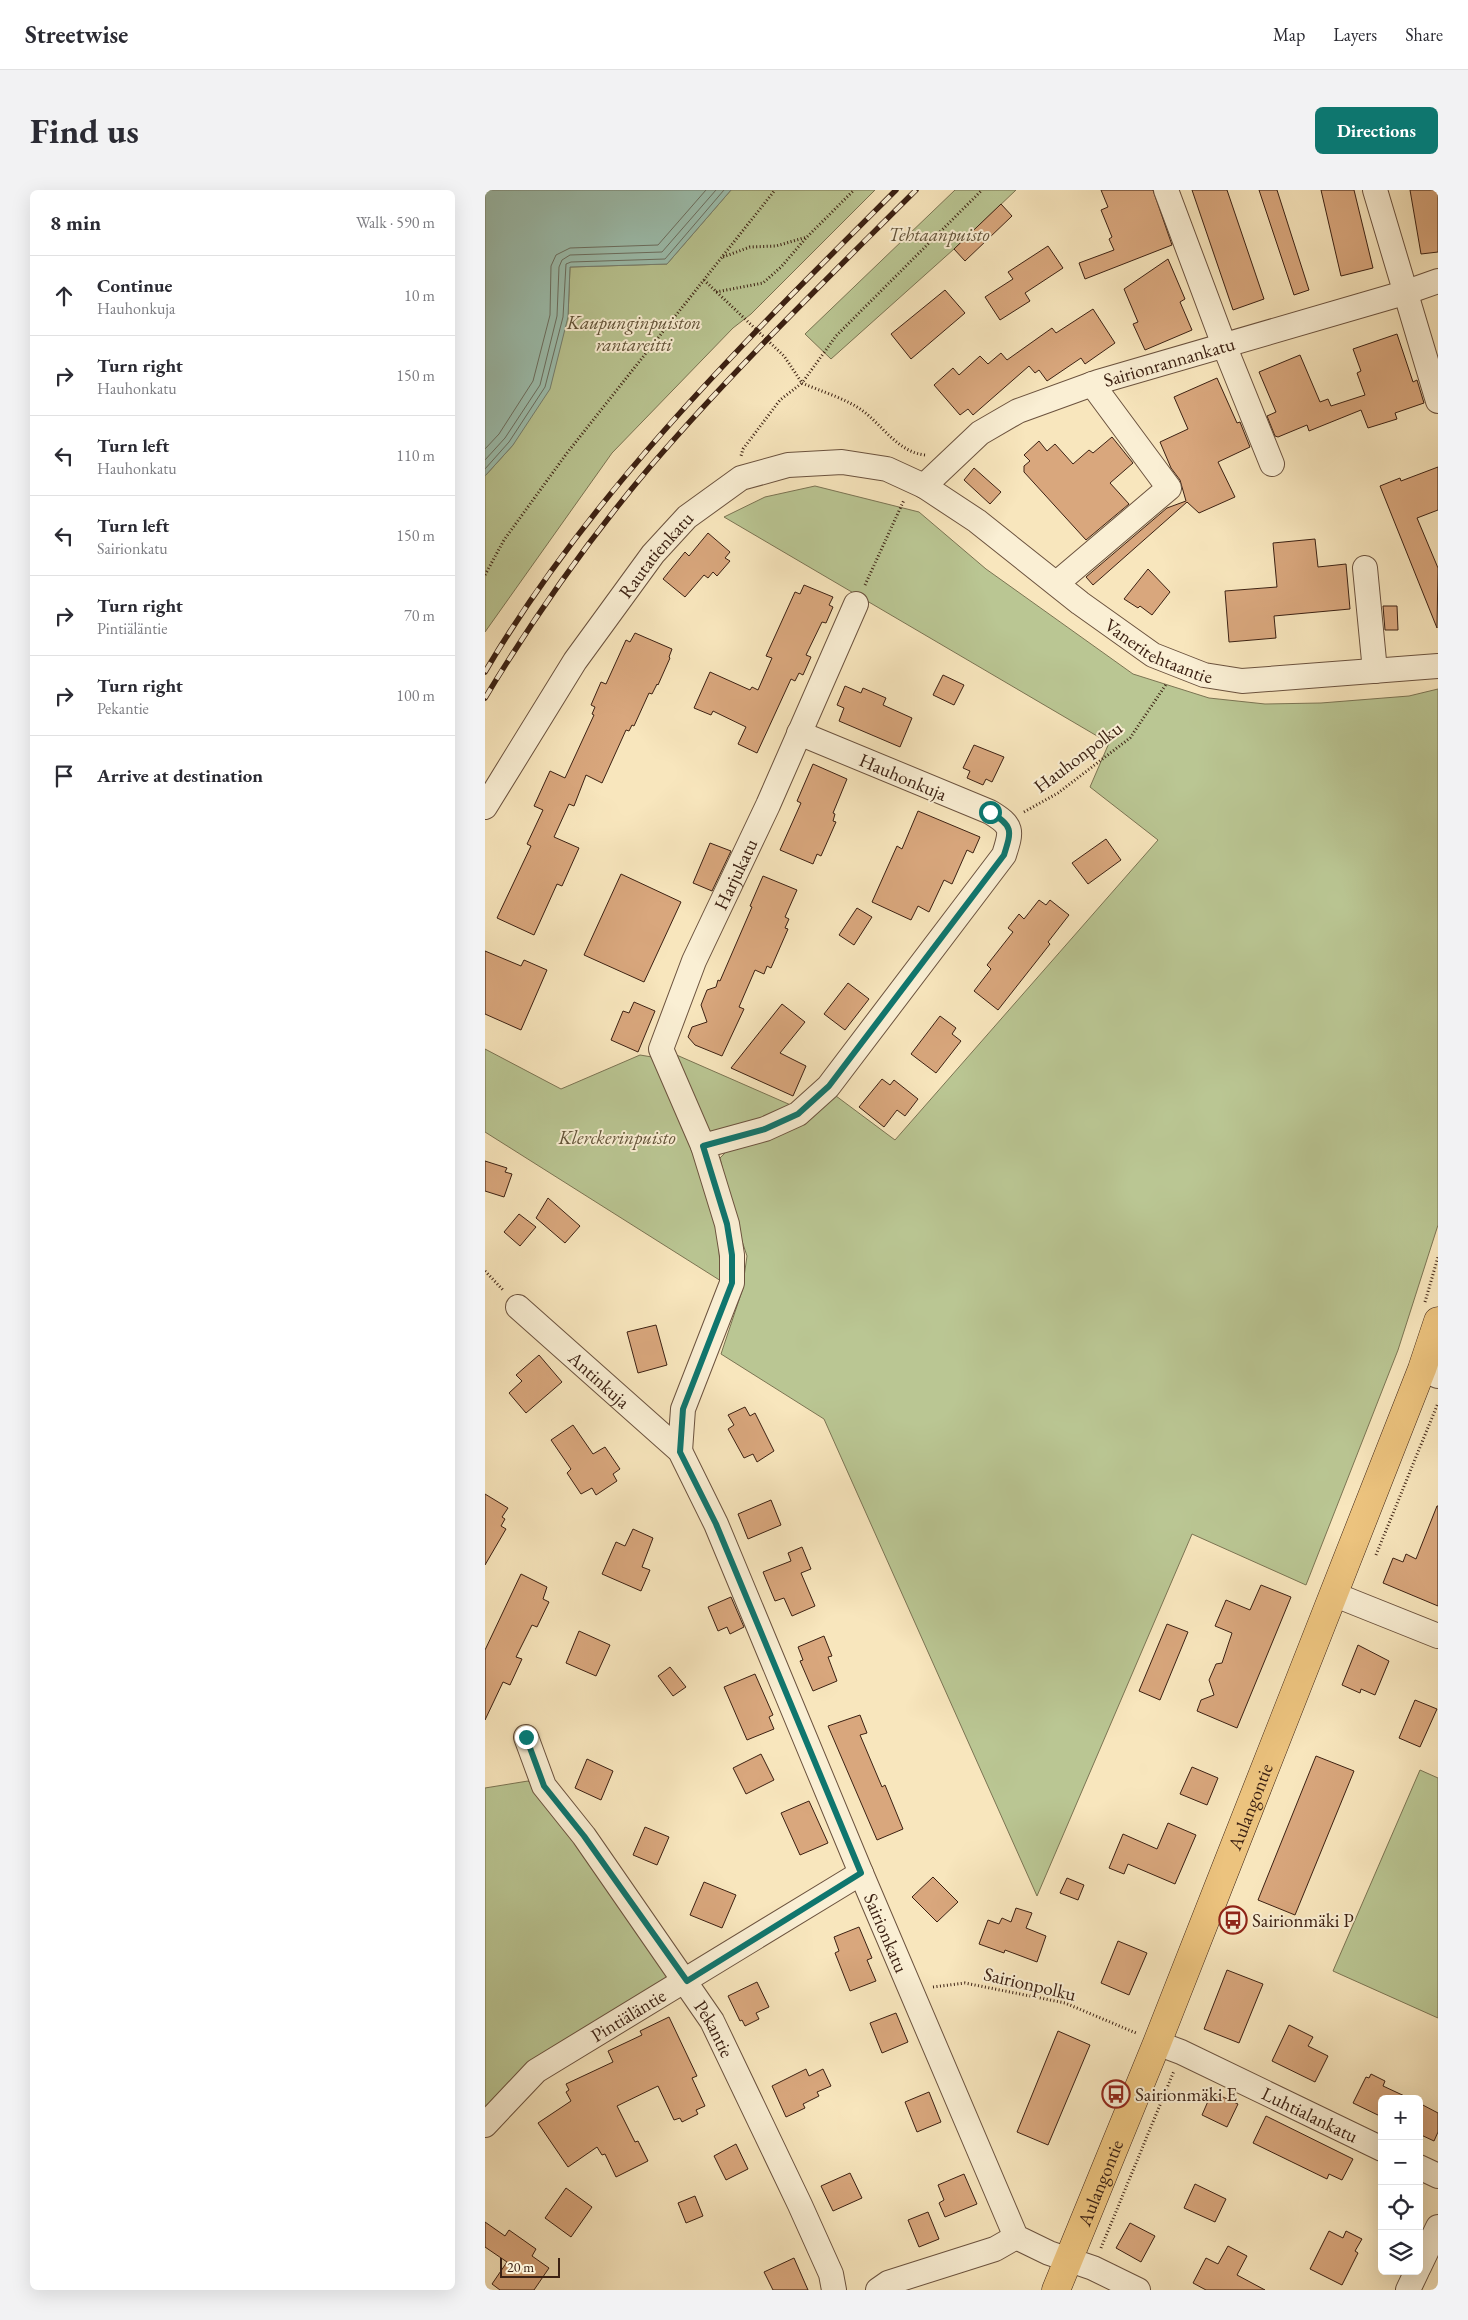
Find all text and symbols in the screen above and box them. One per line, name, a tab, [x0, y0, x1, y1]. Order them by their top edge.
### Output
text: Streetwise	[25, 19, 128, 50]
text: Map	[1273, 23, 1305, 46]
text: Layers	[1333, 23, 1377, 46]
text: Share	[1405, 23, 1443, 46]
button: Directions	[1315, 107, 1438, 154]
text: Find us	[30, 108, 139, 153]
text: 8 min	[50, 209, 101, 236]
text: Walk · 590 m	[356, 212, 435, 233]
park label: Tehtaanpuisto	[888, 222, 990, 247]
text: Continue	[97, 273, 172, 298]
icon: ahead	[50, 282, 78, 310]
text: 10 m	[404, 285, 435, 306]
text: Hauhonkuja	[97, 298, 175, 319]
park label: Kaupunginpuiston rantareitti	[566, 310, 701, 357]
street label: Sairionrannankatu	[1100, 330, 1238, 392]
text: Turn right	[97, 353, 183, 378]
icon: right	[50, 362, 78, 390]
text: 150 m	[396, 365, 435, 386]
text: Hauhonkatu	[97, 378, 177, 399]
text: Turn left	[97, 433, 169, 458]
icon: left	[50, 442, 78, 470]
text: 110 m	[396, 445, 435, 466]
text: Hauhonkatu	[97, 458, 177, 479]
street label: Rautatienkatu	[613, 506, 699, 603]
text: Turn left	[97, 513, 169, 538]
icon: left	[50, 522, 78, 550]
text: 150 m	[396, 525, 435, 546]
text: Sairionkatu	[97, 538, 168, 559]
text: Turn right	[97, 593, 183, 618]
icon: right	[50, 602, 78, 630]
text: 70 m	[404, 605, 435, 626]
street label: Vaneritehtaantie	[1100, 612, 1214, 689]
text: Pintiäläntie	[97, 618, 167, 639]
text: Turn right	[97, 673, 183, 698]
icon: right	[50, 682, 78, 710]
text: 100 m	[396, 685, 435, 706]
text: Pekantie	[97, 698, 149, 719]
street label: Hauhonpolku	[1029, 716, 1127, 798]
street label: Hauhonkuja	[855, 747, 951, 807]
icon: arrive	[50, 762, 78, 790]
text: Arrive at destination	[97, 763, 263, 788]
route start	[979, 801, 1002, 824]
street label: Harjukatu	[708, 834, 763, 914]
park label: Klerckerinpuisto	[557, 1125, 676, 1150]
street label: Antinkuja	[562, 1345, 636, 1414]
route end	[515, 1726, 538, 1749]
street label: Aulangontie	[1221, 1759, 1278, 1854]
street label: Sairionkatu	[858, 1889, 914, 1976]
bus stop icon: Sairionmäki P	[1218, 1905, 1248, 1935]
place label: Sairionmäki P	[1252, 1908, 1354, 1933]
street label: Sairionpolku	[981, 1961, 1079, 2007]
street label: Pintiäläntie	[586, 1983, 670, 2047]
street label: Pekantie	[689, 1995, 740, 2061]
bus stop icon: Sairionmäki E	[1101, 2079, 1131, 2109]
street label: Luhtialankatu	[1258, 2080, 1362, 2148]
place label: Sairionmäki E	[1135, 2082, 1237, 2107]
map controls	[1378, 2095, 1423, 2275]
button: +	[1378, 2095, 1423, 2140]
street label: Aulangontie	[1071, 2136, 1129, 2230]
button: −	[1378, 2140, 1423, 2185]
button: locate	[1378, 2185, 1423, 2230]
button: layers	[1378, 2230, 1423, 2275]
scale bar	[500, 2255, 560, 2278]
text: 20 m	[507, 2258, 534, 2276]

